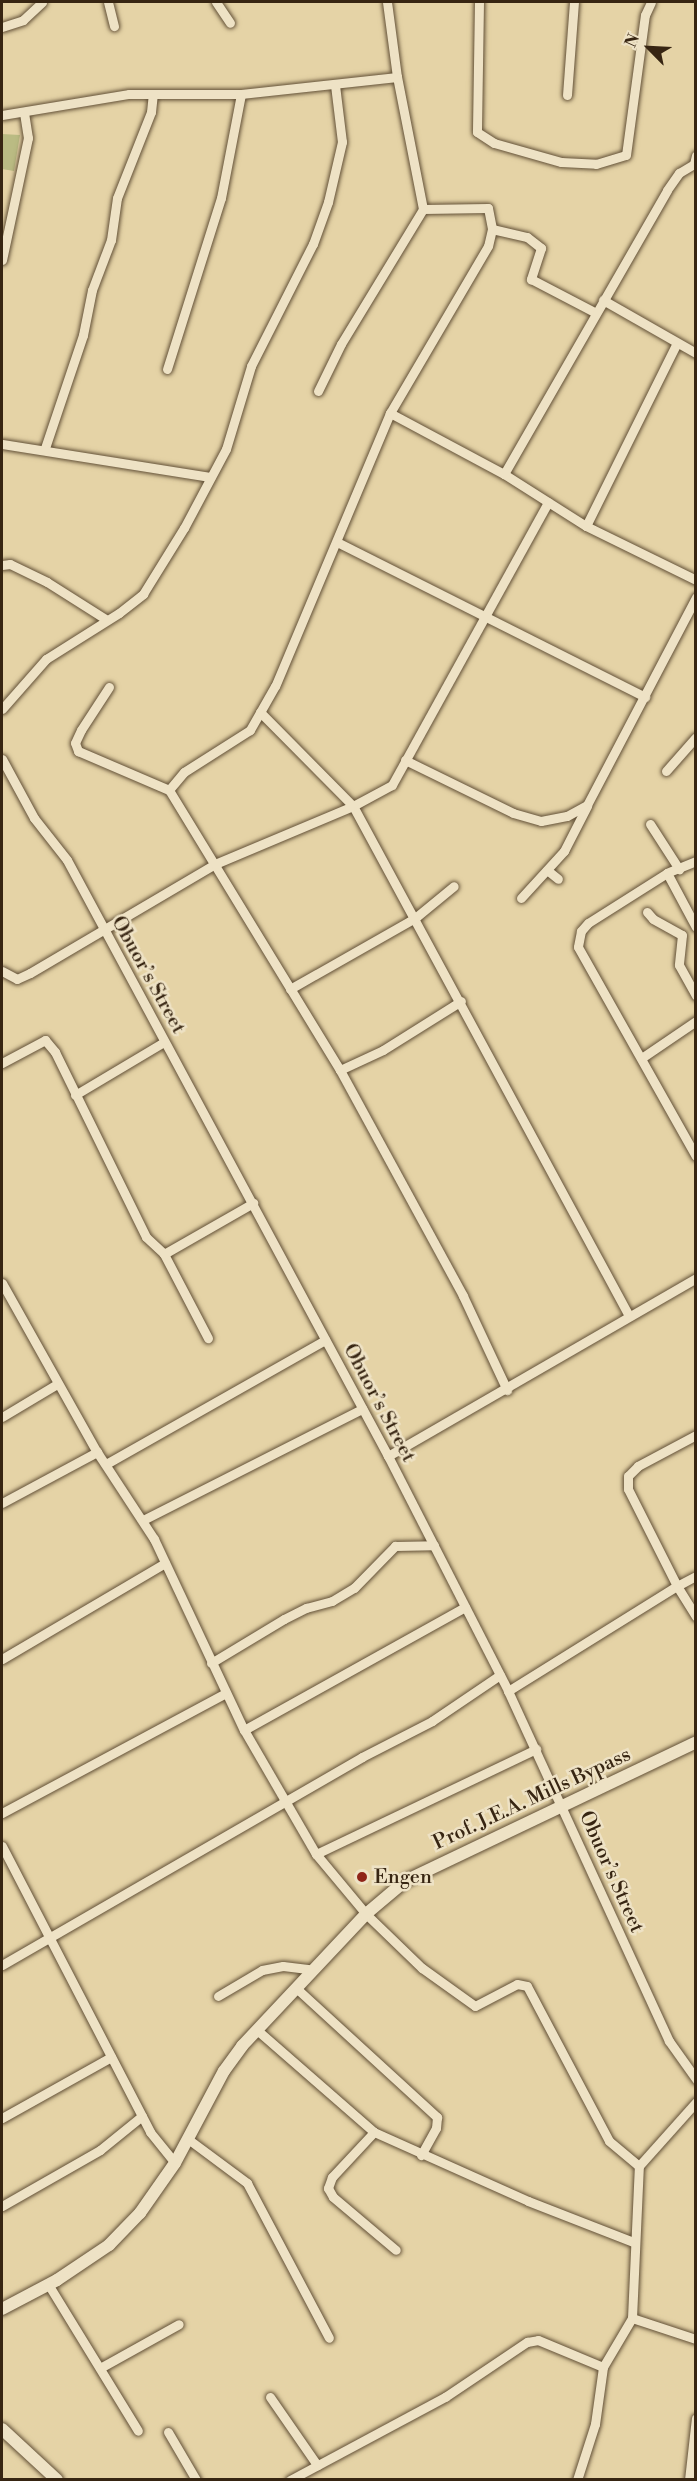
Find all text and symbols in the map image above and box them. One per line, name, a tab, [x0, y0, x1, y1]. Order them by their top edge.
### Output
north arrow	[619, 18, 679, 78]
text: N	[621, 31, 644, 51]
street label: Obuor’s Street	[106, 912, 190, 1038]
street label: Obuor’s Street	[338, 1340, 420, 1466]
street label: Prof. J.E.A. Mills Bypass	[429, 1743, 635, 1855]
street label: Obuor’s Street	[573, 1807, 649, 1937]
place label: Engen	[374, 1865, 432, 1889]
marker: Engen	[355, 1870, 369, 1884]

